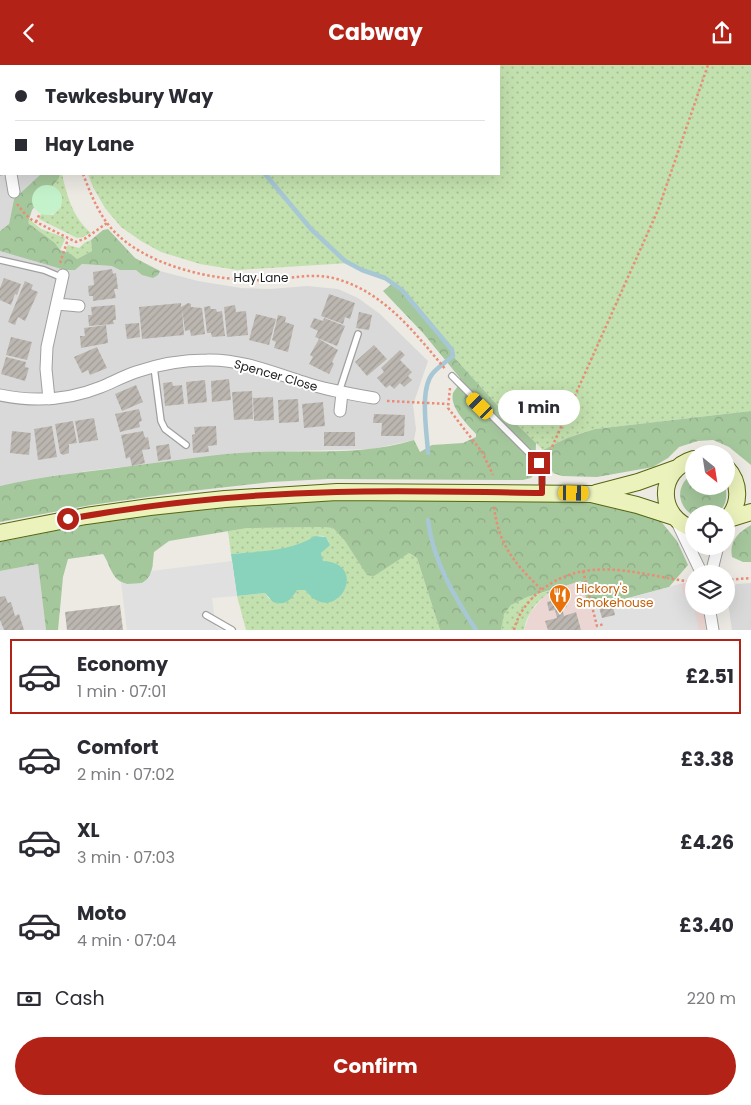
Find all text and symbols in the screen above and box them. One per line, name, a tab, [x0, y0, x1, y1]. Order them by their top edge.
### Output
text: Cabway	[328, 17, 423, 48]
icon: back	[15, 19, 43, 47]
icon: share	[708, 19, 736, 47]
text: Tewkesbury Way	[45, 83, 213, 110]
text: Hay Lane	[45, 131, 134, 158]
street label: Hay Lane	[234, 269, 288, 286]
street label: Spencer Close	[232, 355, 320, 395]
car	[464, 390, 495, 422]
callout: 1 min	[498, 391, 580, 425]
text: 1 min	[518, 396, 560, 419]
north arrow	[685, 445, 735, 495]
map controls	[685, 445, 735, 615]
route end	[528, 452, 550, 474]
car	[558, 485, 589, 501]
button: locate	[685, 505, 735, 555]
route start	[57, 508, 79, 530]
button: layers	[685, 565, 735, 615]
place label: Hickory's Smokehouse	[576, 580, 653, 611]
restaurant icon: Hickory's Smokehouse	[548, 583, 572, 614]
text: Economy	[77, 651, 168, 678]
icon: car	[17, 654, 62, 699]
text: £2.51	[686, 663, 734, 690]
text: 1 min · 07:01	[77, 680, 166, 703]
text: Comfort	[77, 734, 159, 761]
icon: car	[17, 737, 62, 782]
text: £3.38	[681, 746, 734, 773]
text: 2 min · 07:02	[77, 763, 175, 786]
text: XL	[77, 817, 100, 844]
icon: car	[17, 820, 62, 865]
text: £4.26	[680, 829, 734, 856]
text: 3 min · 07:03	[77, 846, 175, 869]
text: Moto	[77, 900, 126, 927]
icon: car	[17, 903, 62, 948]
text: £3.40	[679, 912, 734, 939]
text: 4 min · 07:04	[77, 929, 176, 952]
icon: cash	[15, 985, 43, 1013]
text: Cash	[55, 985, 105, 1012]
text: 220 m	[687, 987, 736, 1010]
button: Confirm	[15, 1037, 736, 1095]

